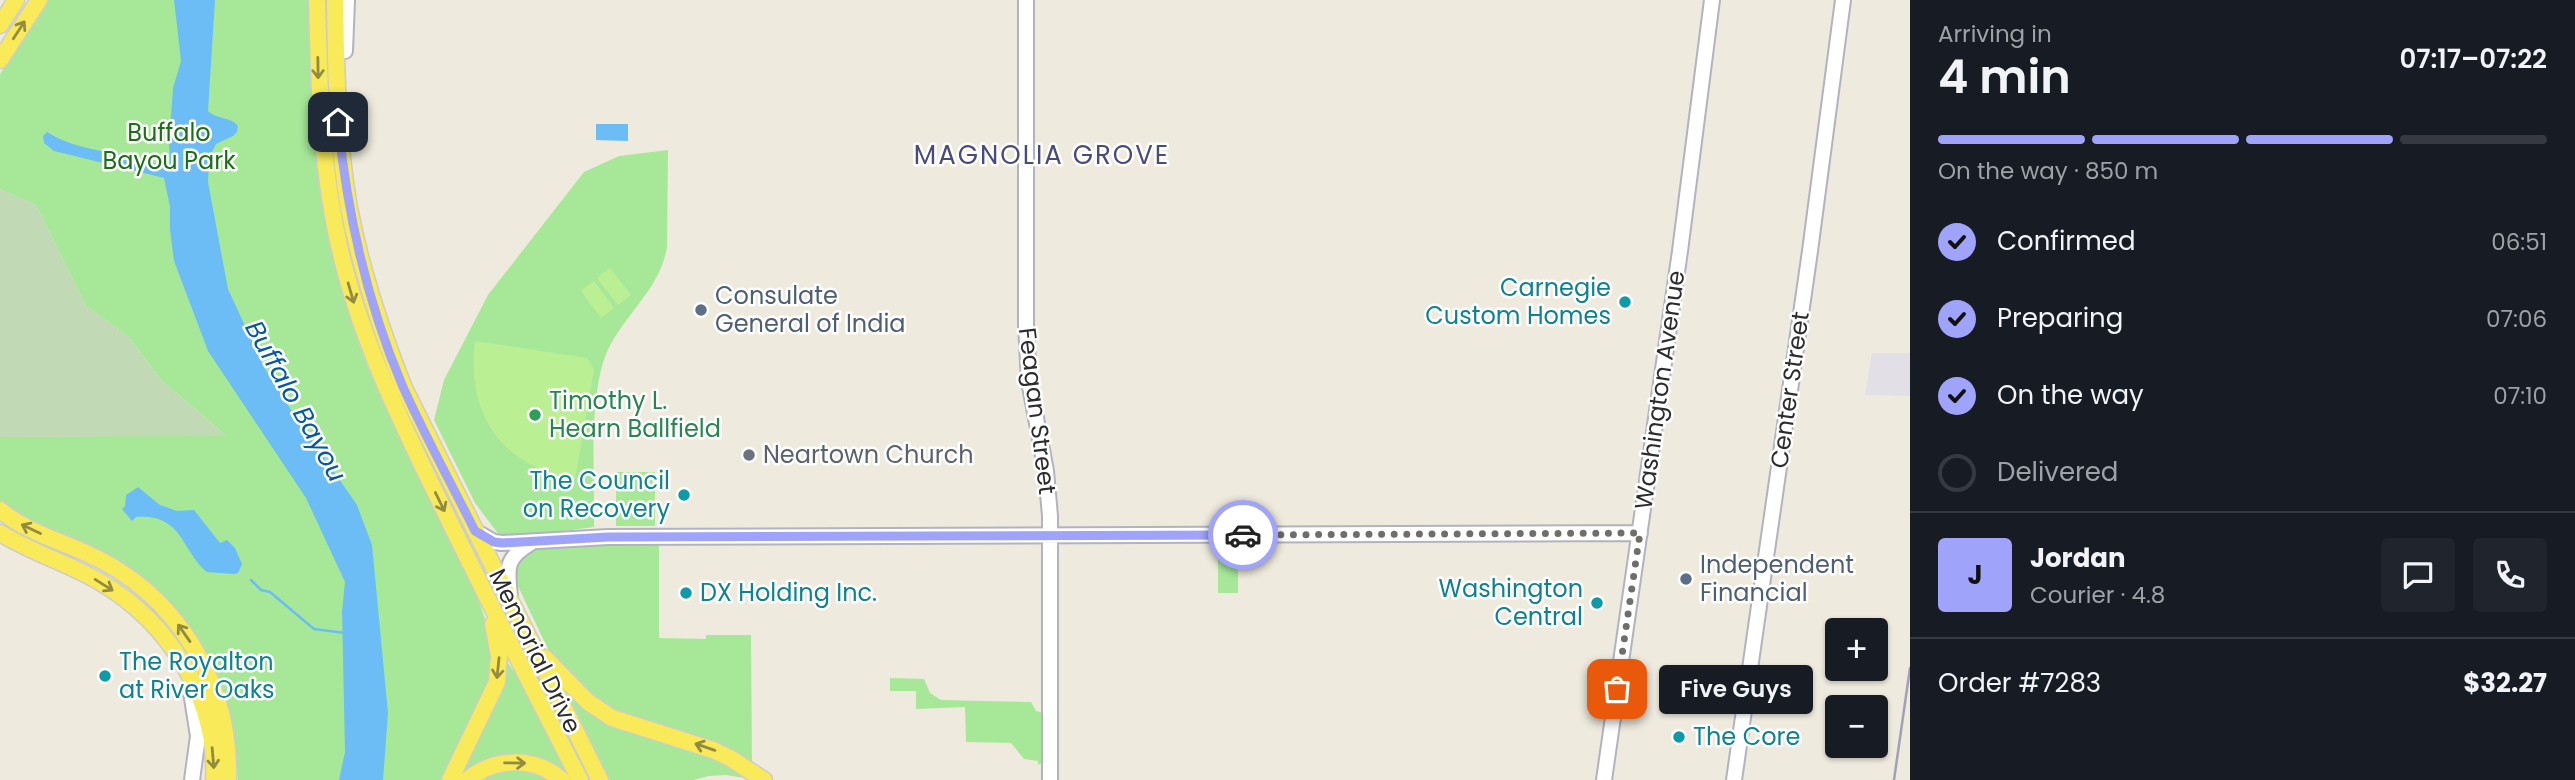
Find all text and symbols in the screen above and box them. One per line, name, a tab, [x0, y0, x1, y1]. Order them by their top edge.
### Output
text: Arriving in	[1938, 18, 2052, 50]
one-way arrow	[12, 21, 27, 40]
text: 07:17–07:22	[2399, 41, 2547, 77]
text: 4 min	[1938, 45, 2071, 109]
one-way arrow	[311, 56, 325, 79]
pin	[308, 92, 368, 152]
icon: home	[319, 103, 357, 141]
park label: Buffalo Bayou Park	[102, 116, 236, 177]
district label: MAGNOLIA GROVE	[914, 137, 1170, 173]
text: On the way · 850 m	[1938, 155, 2158, 187]
icon: check	[1938, 223, 1976, 261]
text: Confirmed	[1997, 223, 2135, 259]
text: 06:51	[2491, 226, 2547, 258]
street label: Washington Avenue	[1626, 268, 1693, 512]
place label: Carnegie Custom Homes	[1425, 271, 1611, 332]
place label: Consulate General of India	[715, 279, 906, 340]
one-way arrow	[346, 281, 359, 303]
marker: Carnegie Custom Homes	[1617, 294, 1633, 310]
icon: check	[1938, 300, 1976, 338]
text: Preparing	[1997, 300, 2123, 336]
marker: Consulate General of India	[693, 302, 709, 318]
text: 07:06	[2486, 303, 2547, 335]
street label: Center Street	[1762, 309, 1817, 470]
water label: Buffalo Bayou	[237, 314, 355, 488]
street label: Feagan Street	[1011, 326, 1064, 496]
icon: check	[1938, 377, 1976, 415]
text: On the way	[1997, 377, 2144, 413]
text: 07:10	[2493, 380, 2547, 412]
place label: Timothy L. Hearn Ballfield	[549, 384, 721, 445]
marker: Timothy L. Hearn Ballfield	[527, 407, 543, 423]
place label: Neartown Church	[763, 438, 974, 471]
marker: Neartown Church	[741, 447, 757, 463]
text: Delivered	[1997, 454, 2118, 490]
place label: The Council on Recovery	[523, 464, 670, 525]
marker: The Council on Recovery	[676, 487, 692, 503]
one-way arrow	[433, 491, 447, 512]
courier	[1208, 500, 1278, 570]
icon: car	[1224, 516, 1262, 554]
one-way arrow	[21, 521, 42, 535]
button: chat	[2381, 538, 2455, 612]
button: phone	[2473, 538, 2547, 612]
text: Jordan	[2030, 540, 2126, 576]
place label: Independent Financial	[1700, 548, 1854, 609]
text: J	[1967, 557, 1983, 593]
street label: Memorial Drive	[481, 563, 590, 739]
marker: Independent Financial	[1678, 571, 1694, 587]
place label: Washington Central	[1439, 572, 1583, 633]
place label: DX Holding Inc.	[700, 576, 877, 609]
one-way arrow	[94, 578, 114, 592]
text: Courier · 4.8	[2030, 579, 2165, 611]
marker: DX Holding Inc.	[678, 585, 694, 601]
marker: Washington Central	[1589, 595, 1605, 611]
map controls	[1825, 618, 1888, 758]
button: +	[1825, 618, 1888, 681]
one-way arrow	[177, 624, 191, 643]
place label: The Royalton at River Oaks	[119, 645, 275, 706]
one-way arrow	[491, 656, 504, 679]
pin	[1587, 659, 1647, 719]
callout: Five Guys	[1659, 664, 1813, 714]
text: Order #7283	[1938, 665, 2101, 701]
text: $32.27	[2463, 665, 2547, 701]
marker: The Royalton at River Oaks	[97, 668, 113, 684]
icon: bag	[1598, 670, 1636, 708]
text: Five Guys	[1680, 673, 1792, 705]
button: −	[1825, 695, 1888, 758]
place label: The Core	[1693, 720, 1800, 753]
marker: The Core	[1671, 729, 1687, 745]
one-way arrow	[694, 740, 716, 752]
one-way arrow	[207, 747, 220, 769]
one-way arrow	[503, 756, 526, 770]

